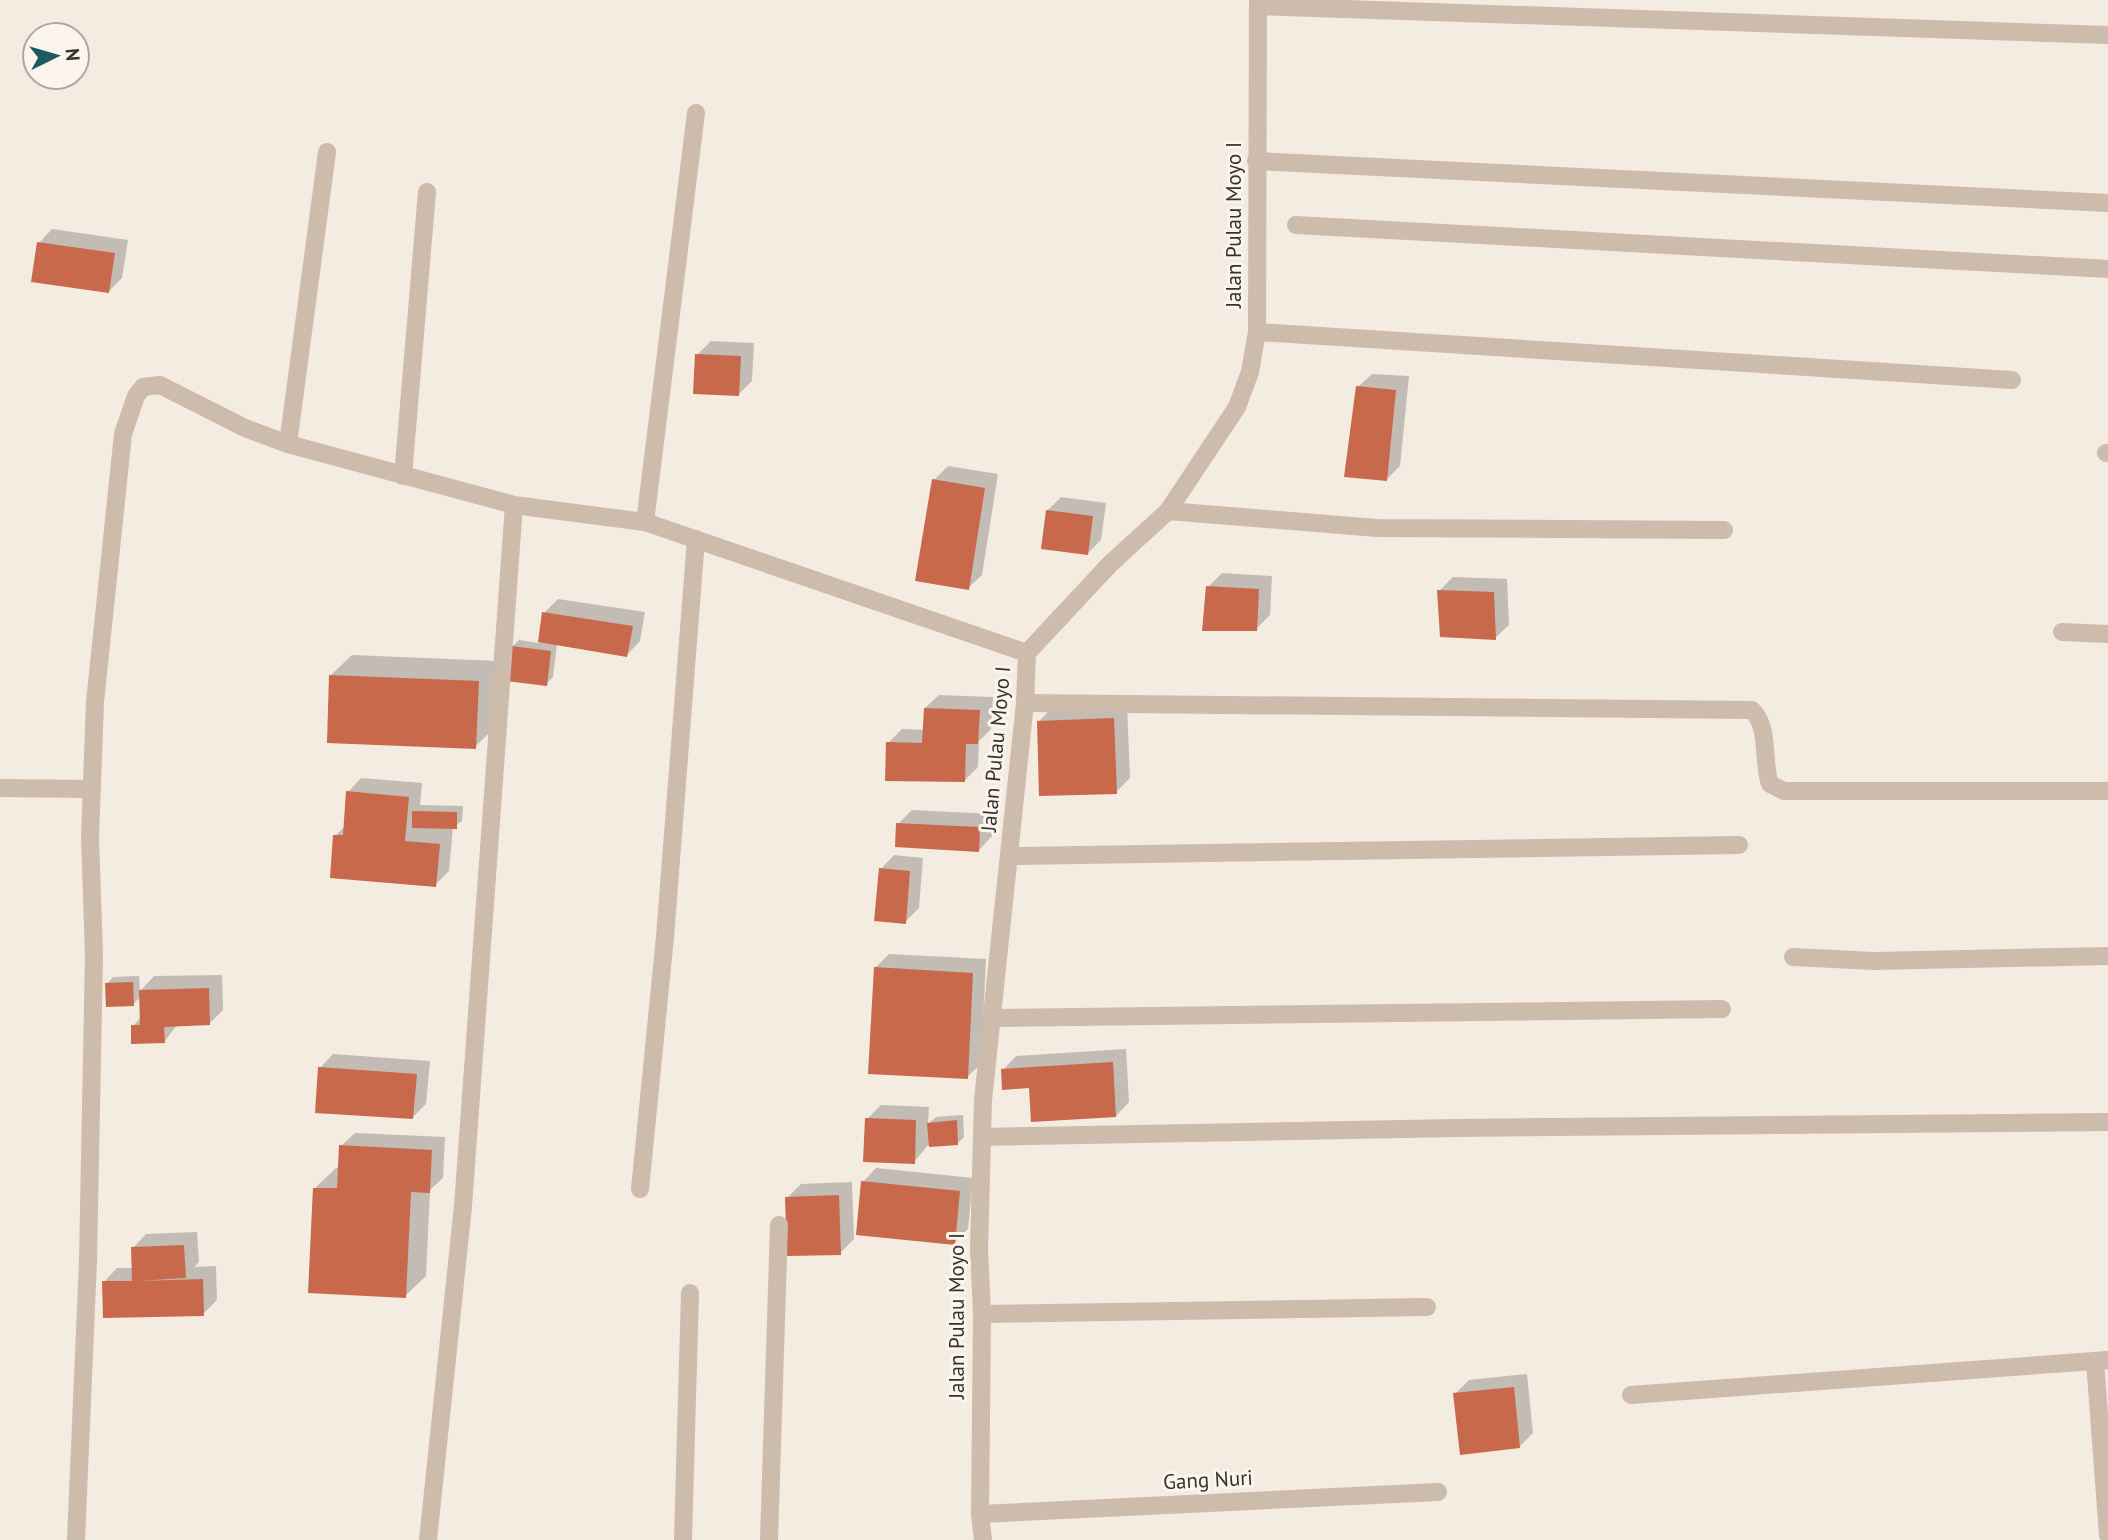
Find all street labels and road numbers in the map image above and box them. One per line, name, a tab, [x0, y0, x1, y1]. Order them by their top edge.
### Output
street label: Jalan Pulau Moyo I	[1220, 142, 1247, 309]
street label: Jalan Pulau Moyo I	[975, 665, 1016, 834]
street label: Jalan Pulau Moyo I	[943, 1233, 970, 1400]
street label: Gang Nuri	[1162, 1464, 1254, 1495]

